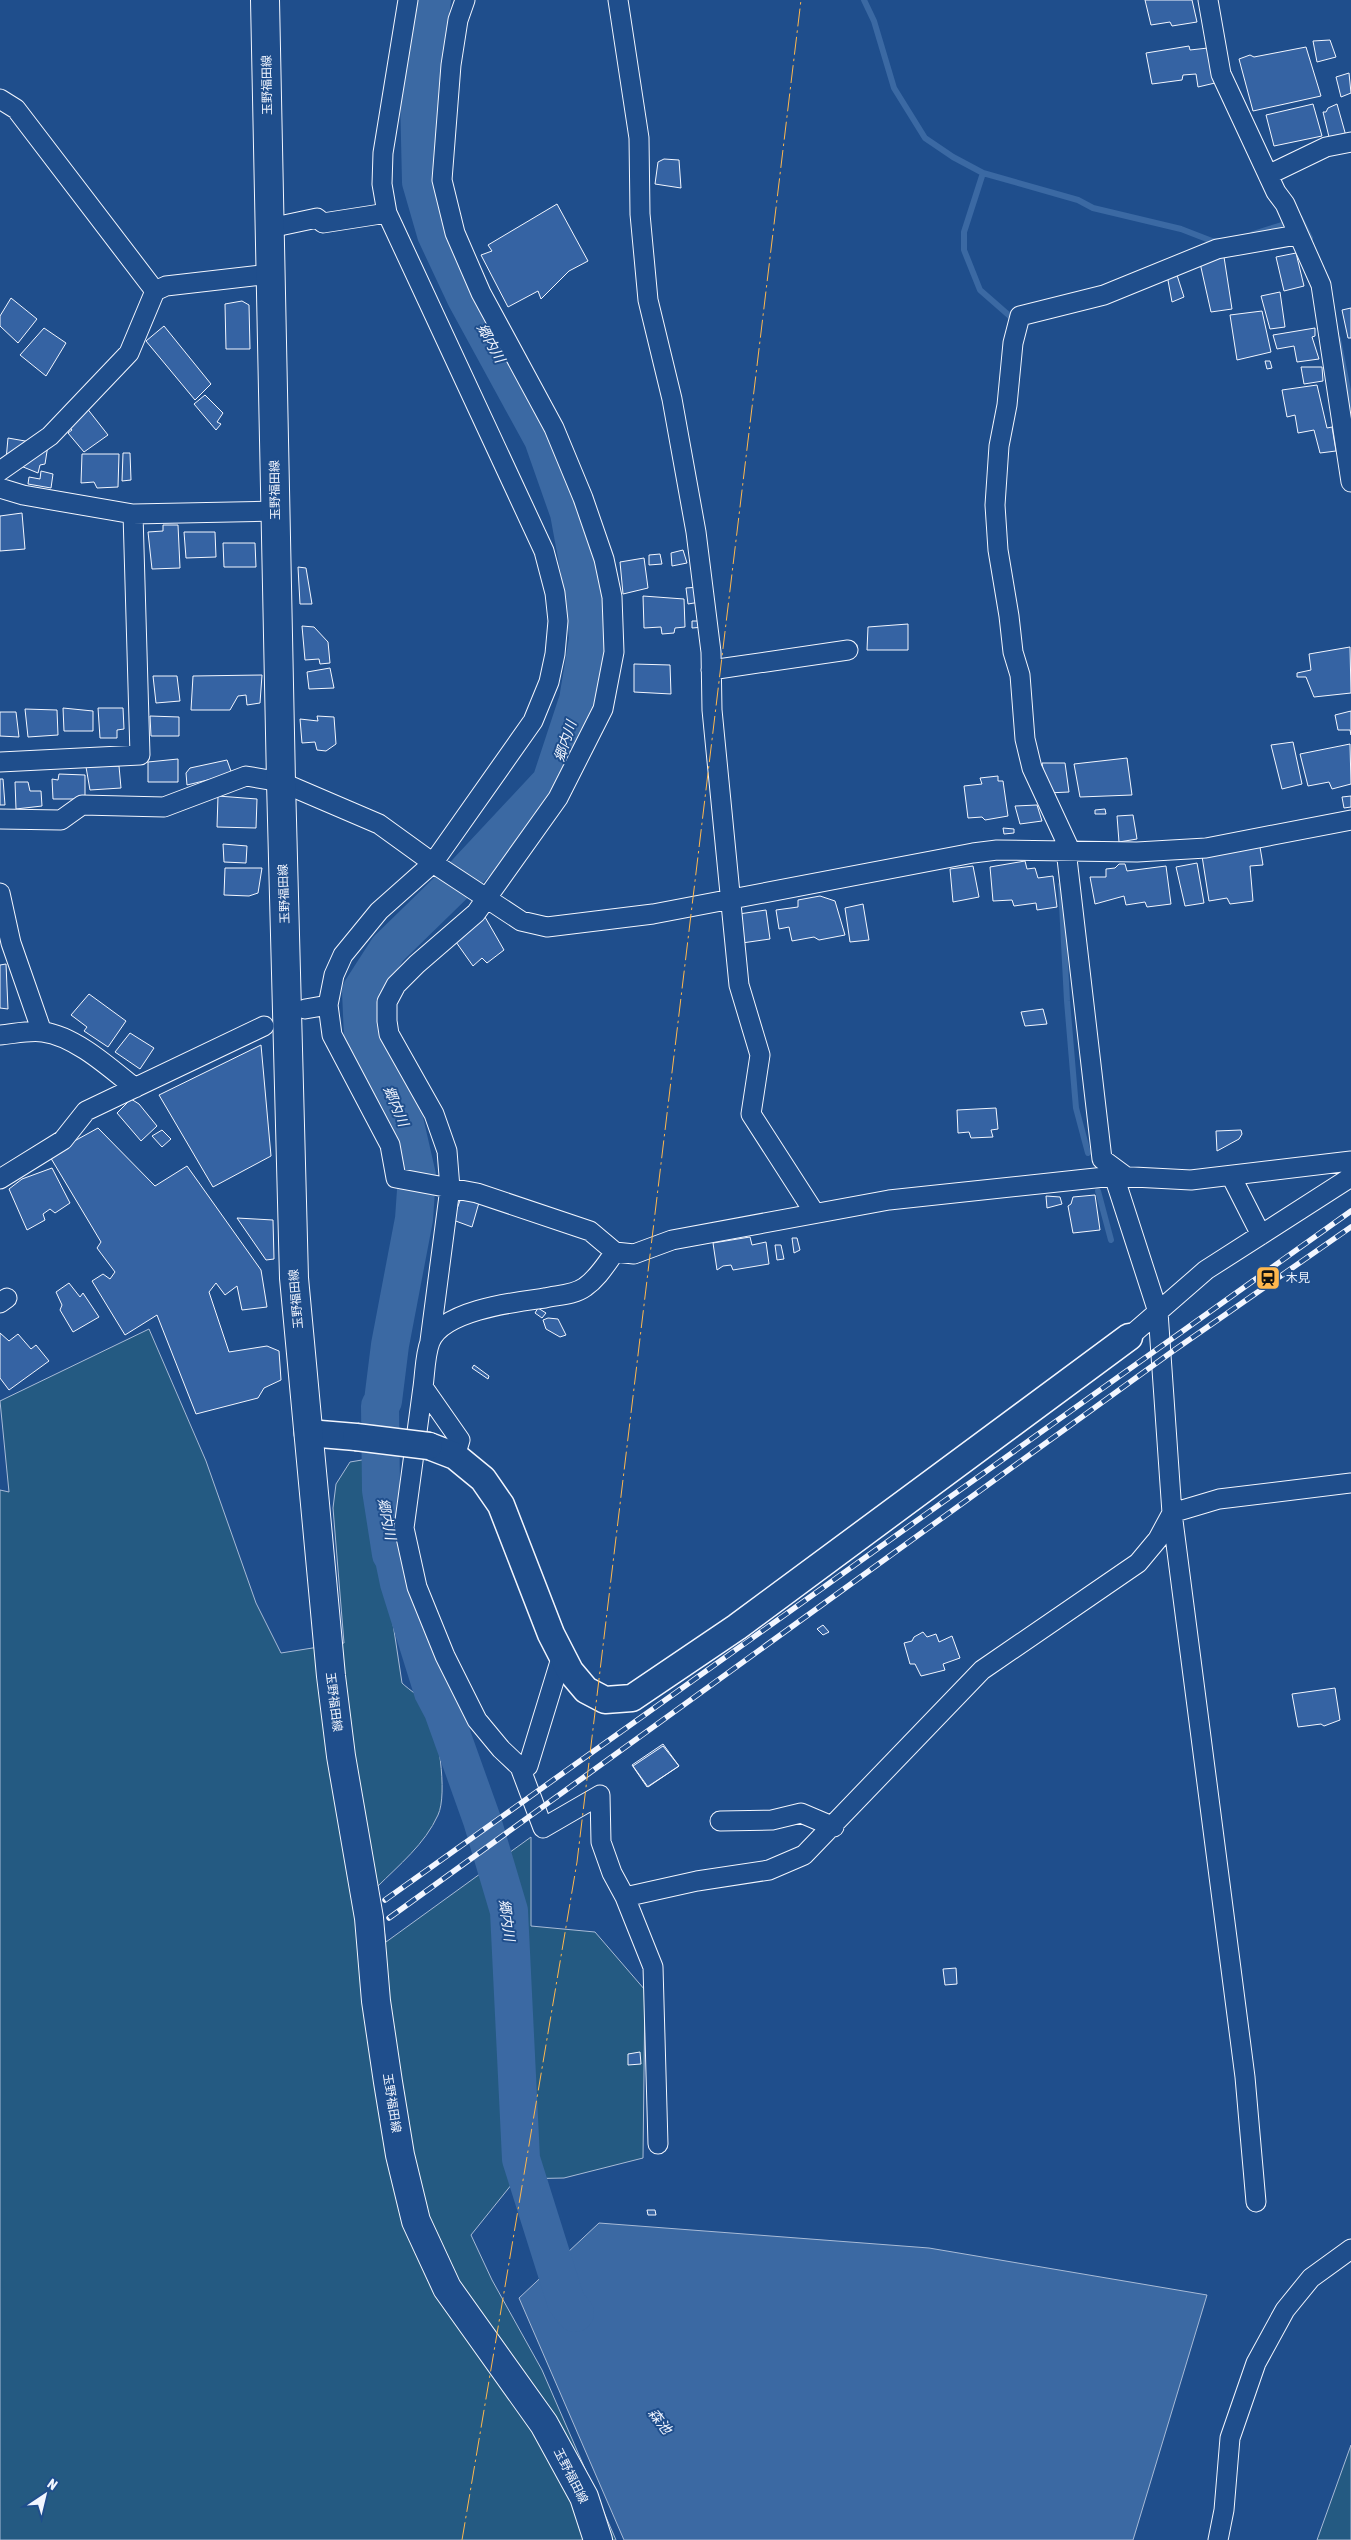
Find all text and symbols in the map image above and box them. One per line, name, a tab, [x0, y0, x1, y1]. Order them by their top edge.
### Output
street label: 玉野福田線	[259, 55, 275, 115]
water label: 郷内川	[474, 321, 509, 367]
street label: 玉野福田線	[267, 460, 283, 520]
water label: 郷内川	[551, 717, 580, 763]
street label: 玉野福田線	[276, 864, 292, 924]
water label: 郷内川	[380, 1084, 412, 1130]
station icon: 木見	[1255, 1265, 1281, 1291]
street label: 玉野福田線	[286, 1268, 306, 1330]
place label: 木見	[1286, 1271, 1310, 1285]
water label: 郷内川	[375, 1497, 399, 1543]
street label: 玉野福田線	[323, 1671, 345, 1733]
water label: 郷内川	[496, 1898, 518, 1944]
street label: 玉野福田線	[380, 2072, 404, 2134]
water label: 森池	[645, 2405, 676, 2439]
street label: 玉野福田線	[551, 2446, 591, 2506]
north arrow	[20, 2470, 70, 2520]
text: N	[44, 2475, 60, 2493]

